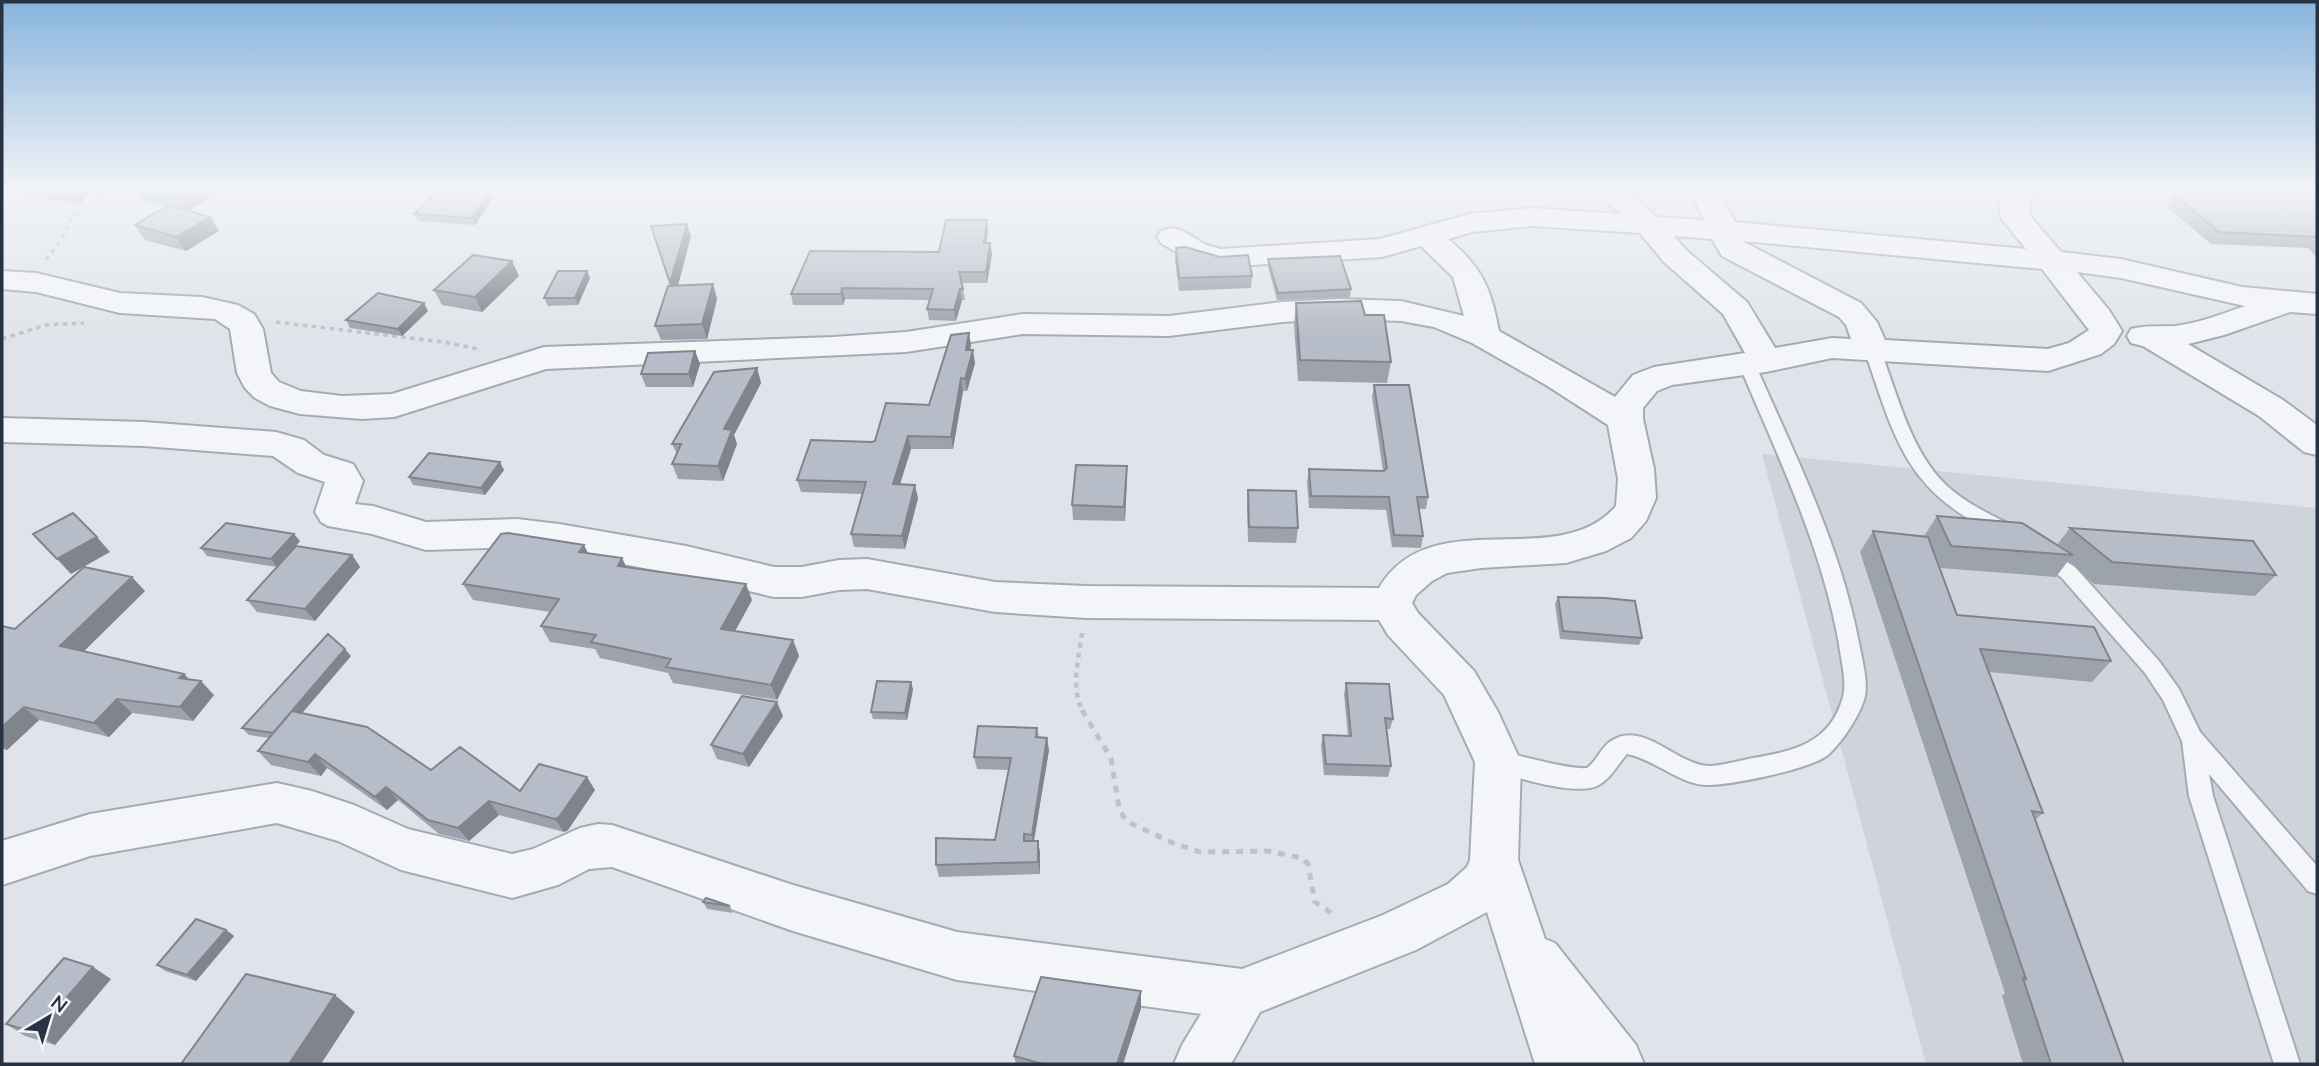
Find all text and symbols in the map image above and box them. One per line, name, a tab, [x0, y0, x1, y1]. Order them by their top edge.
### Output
north arrow	[14, 982, 84, 1052]
text: N	[46, 990, 73, 1017]

